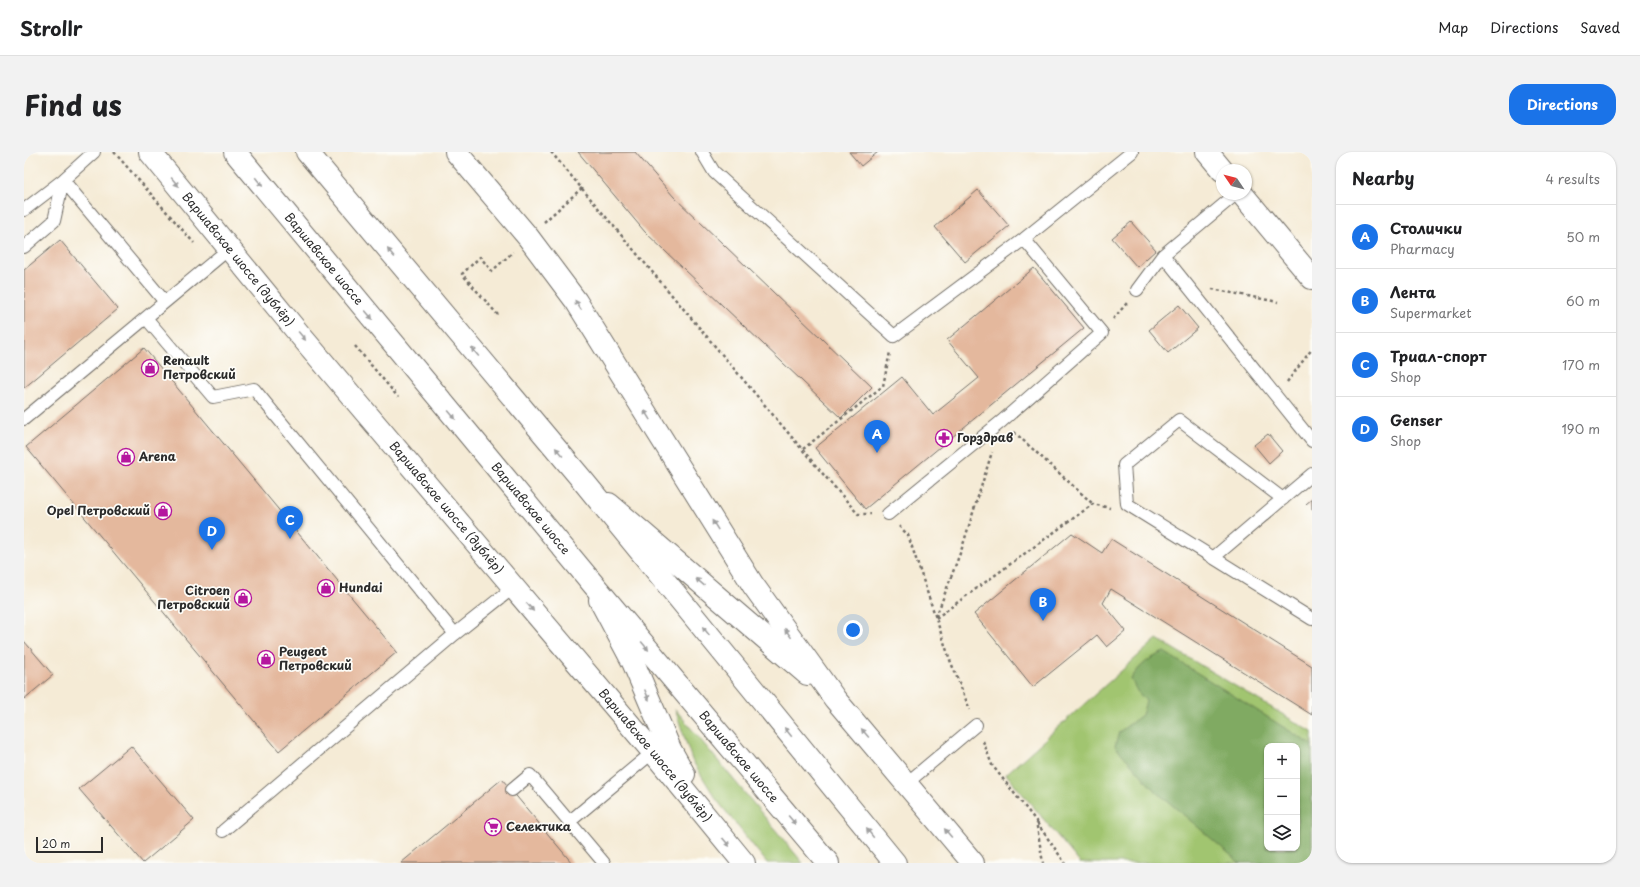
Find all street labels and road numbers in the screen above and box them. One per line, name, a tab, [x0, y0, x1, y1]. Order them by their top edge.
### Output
street label: Варшавское шоссе (дублёр)	[179, 188, 299, 330]
street label: Варшавское шоссе	[281, 208, 368, 308]
street label: Варшавское шоссе (дублёр)	[386, 437, 508, 577]
street label: Варшавское шоссе	[488, 458, 575, 558]
street label: Варшавское шоссе (дублёр)	[595, 684, 717, 825]
street label: Варшавское шоссе	[695, 706, 783, 806]

